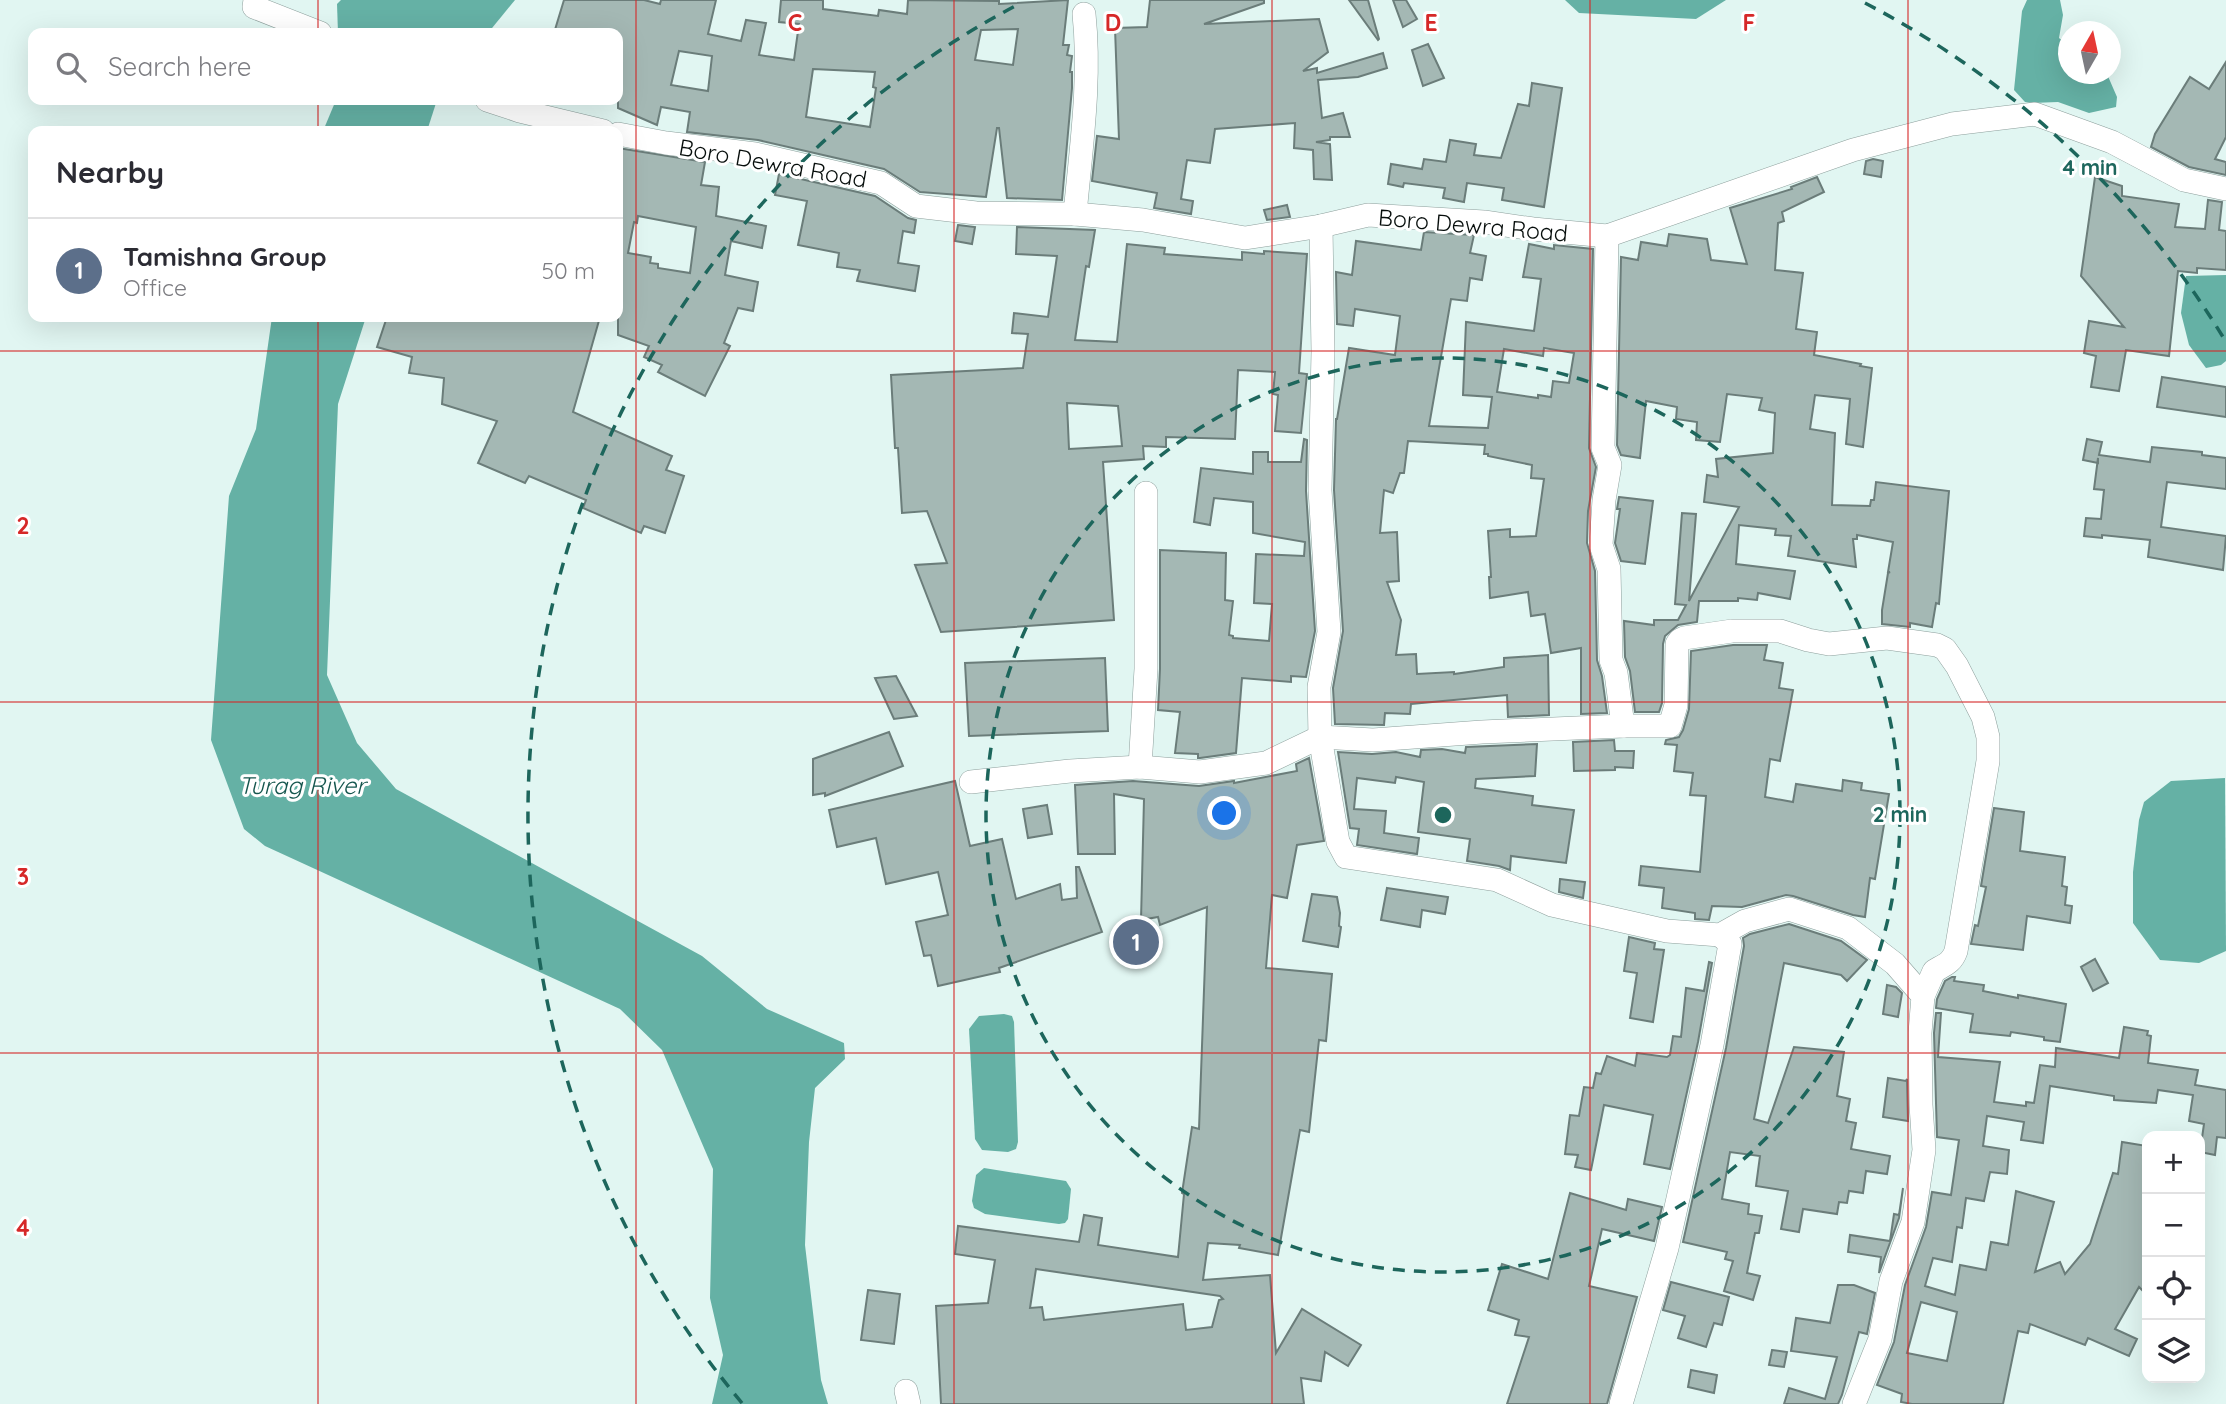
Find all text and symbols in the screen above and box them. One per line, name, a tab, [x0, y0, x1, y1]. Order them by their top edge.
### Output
text: C	[788, 8, 802, 37]
text: D	[1105, 8, 1121, 37]
text: E	[1424, 8, 1438, 37]
text: F	[1743, 8, 1755, 37]
north arrow	[2058, 21, 2121, 84]
search box	[28, 28, 623, 105]
icon: search	[52, 48, 90, 86]
text: Search here	[108, 50, 252, 83]
street label: Boro Dewra Road	[677, 132, 869, 194]
text: Nearby	[56, 153, 164, 191]
text: 4 min	[2062, 154, 2118, 180]
street label: Boro Dewra Road	[1377, 202, 1569, 248]
text: Tamishna Group	[123, 240, 327, 273]
text: 1	[75, 256, 83, 285]
text: 50 m	[542, 256, 595, 285]
text: Office	[123, 273, 187, 302]
text: 2	[16, 511, 30, 540]
water label: Turag River	[239, 770, 368, 800]
your location	[1207, 796, 1241, 830]
text: 2 min	[1873, 801, 1927, 827]
centre of rings	[1431, 803, 1455, 827]
text: 3	[17, 862, 29, 891]
pin: 1	[1113, 916, 1159, 968]
map controls	[2142, 1131, 2205, 1383]
button: +	[2142, 1131, 2205, 1194]
button: −	[2142, 1194, 2205, 1257]
text: 4	[16, 1213, 30, 1242]
button: locate	[2142, 1257, 2205, 1320]
button: layers	[2142, 1320, 2205, 1383]

